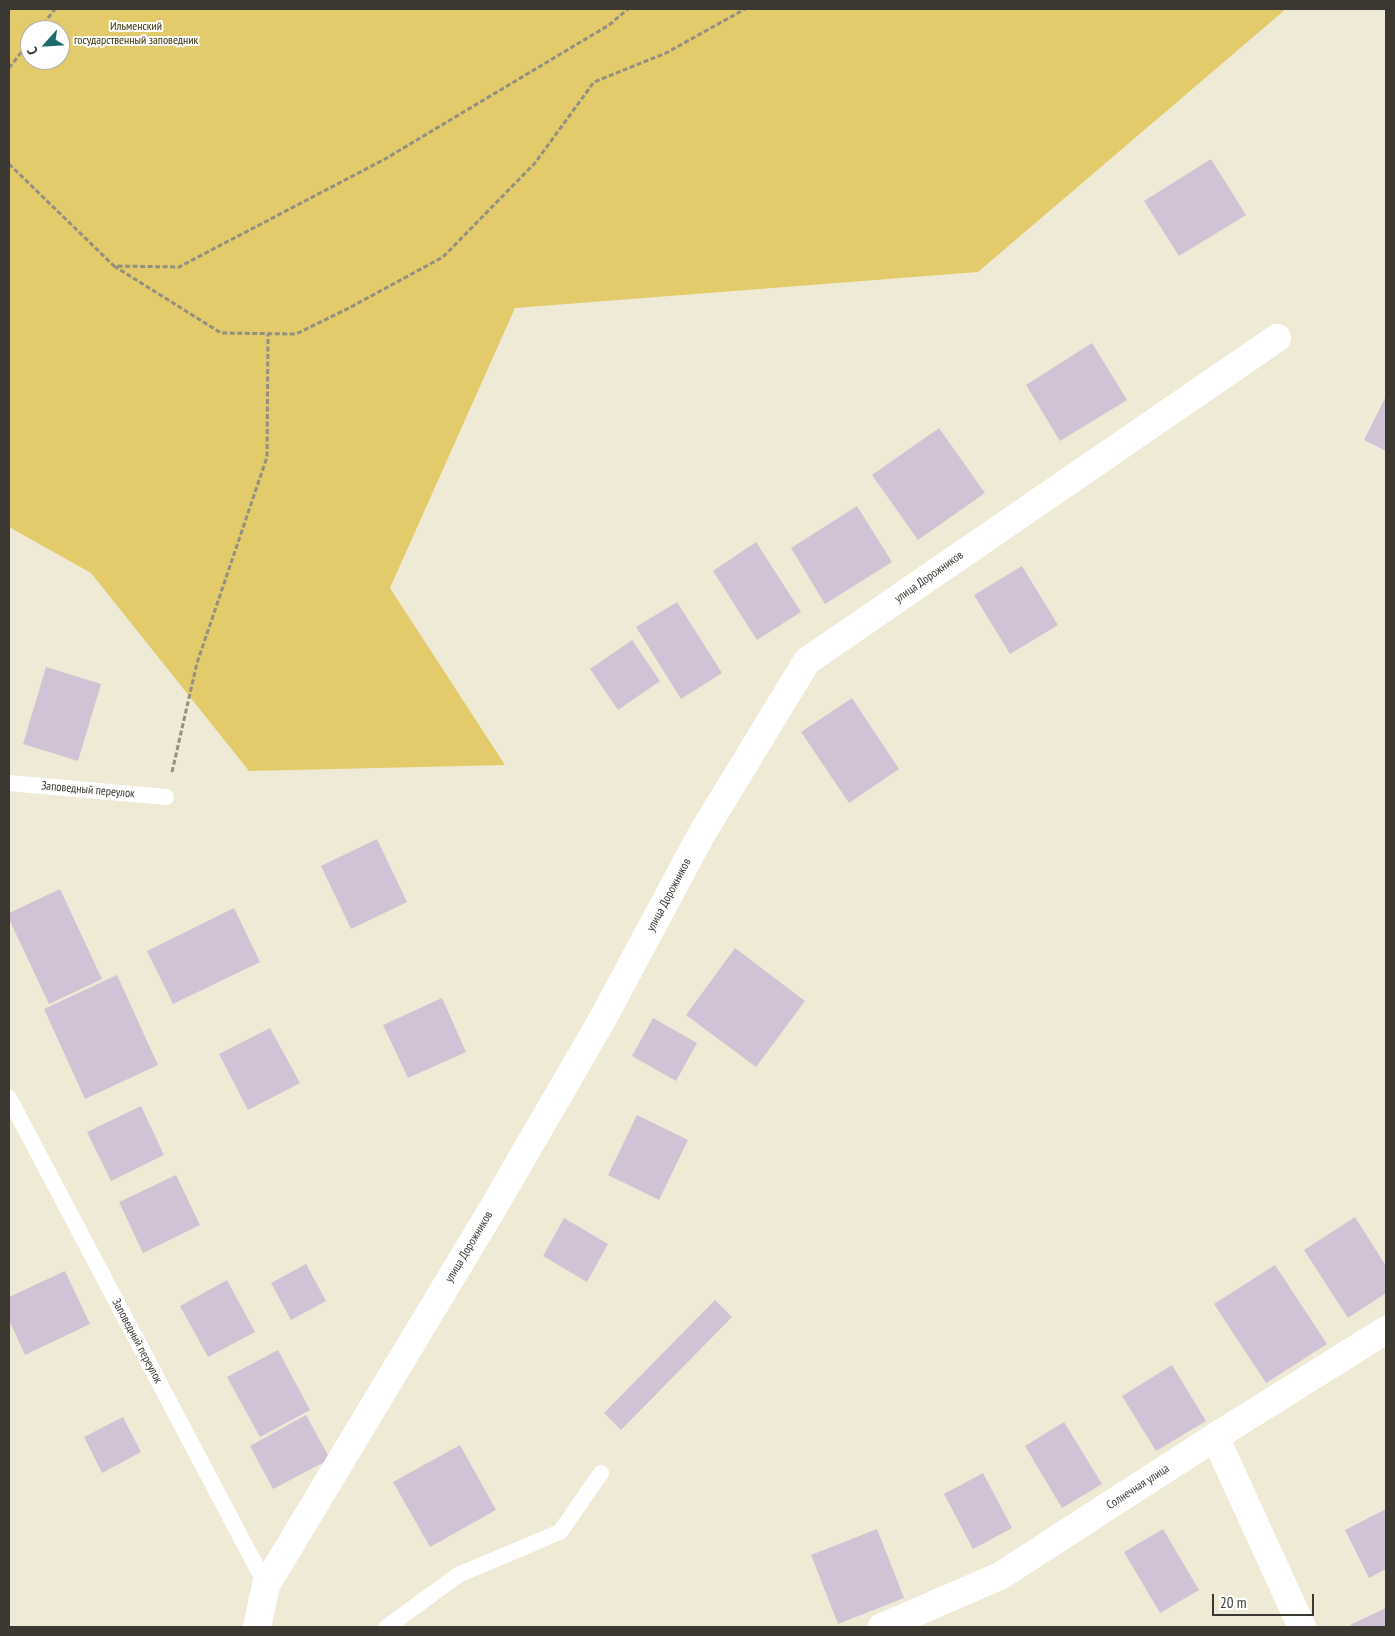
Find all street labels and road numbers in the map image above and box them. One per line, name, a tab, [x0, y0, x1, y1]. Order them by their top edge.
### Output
street label: улица Дорожников	[892, 548, 966, 606]
street label: Заповедный переулок	[41, 779, 135, 801]
street label: улица Дорожников	[644, 856, 694, 934]
street label: улица Дорожников	[442, 1209, 496, 1285]
street label: Заповедный переулок	[109, 1296, 165, 1386]
street label: Солнечная улица	[1104, 1461, 1172, 1513]

